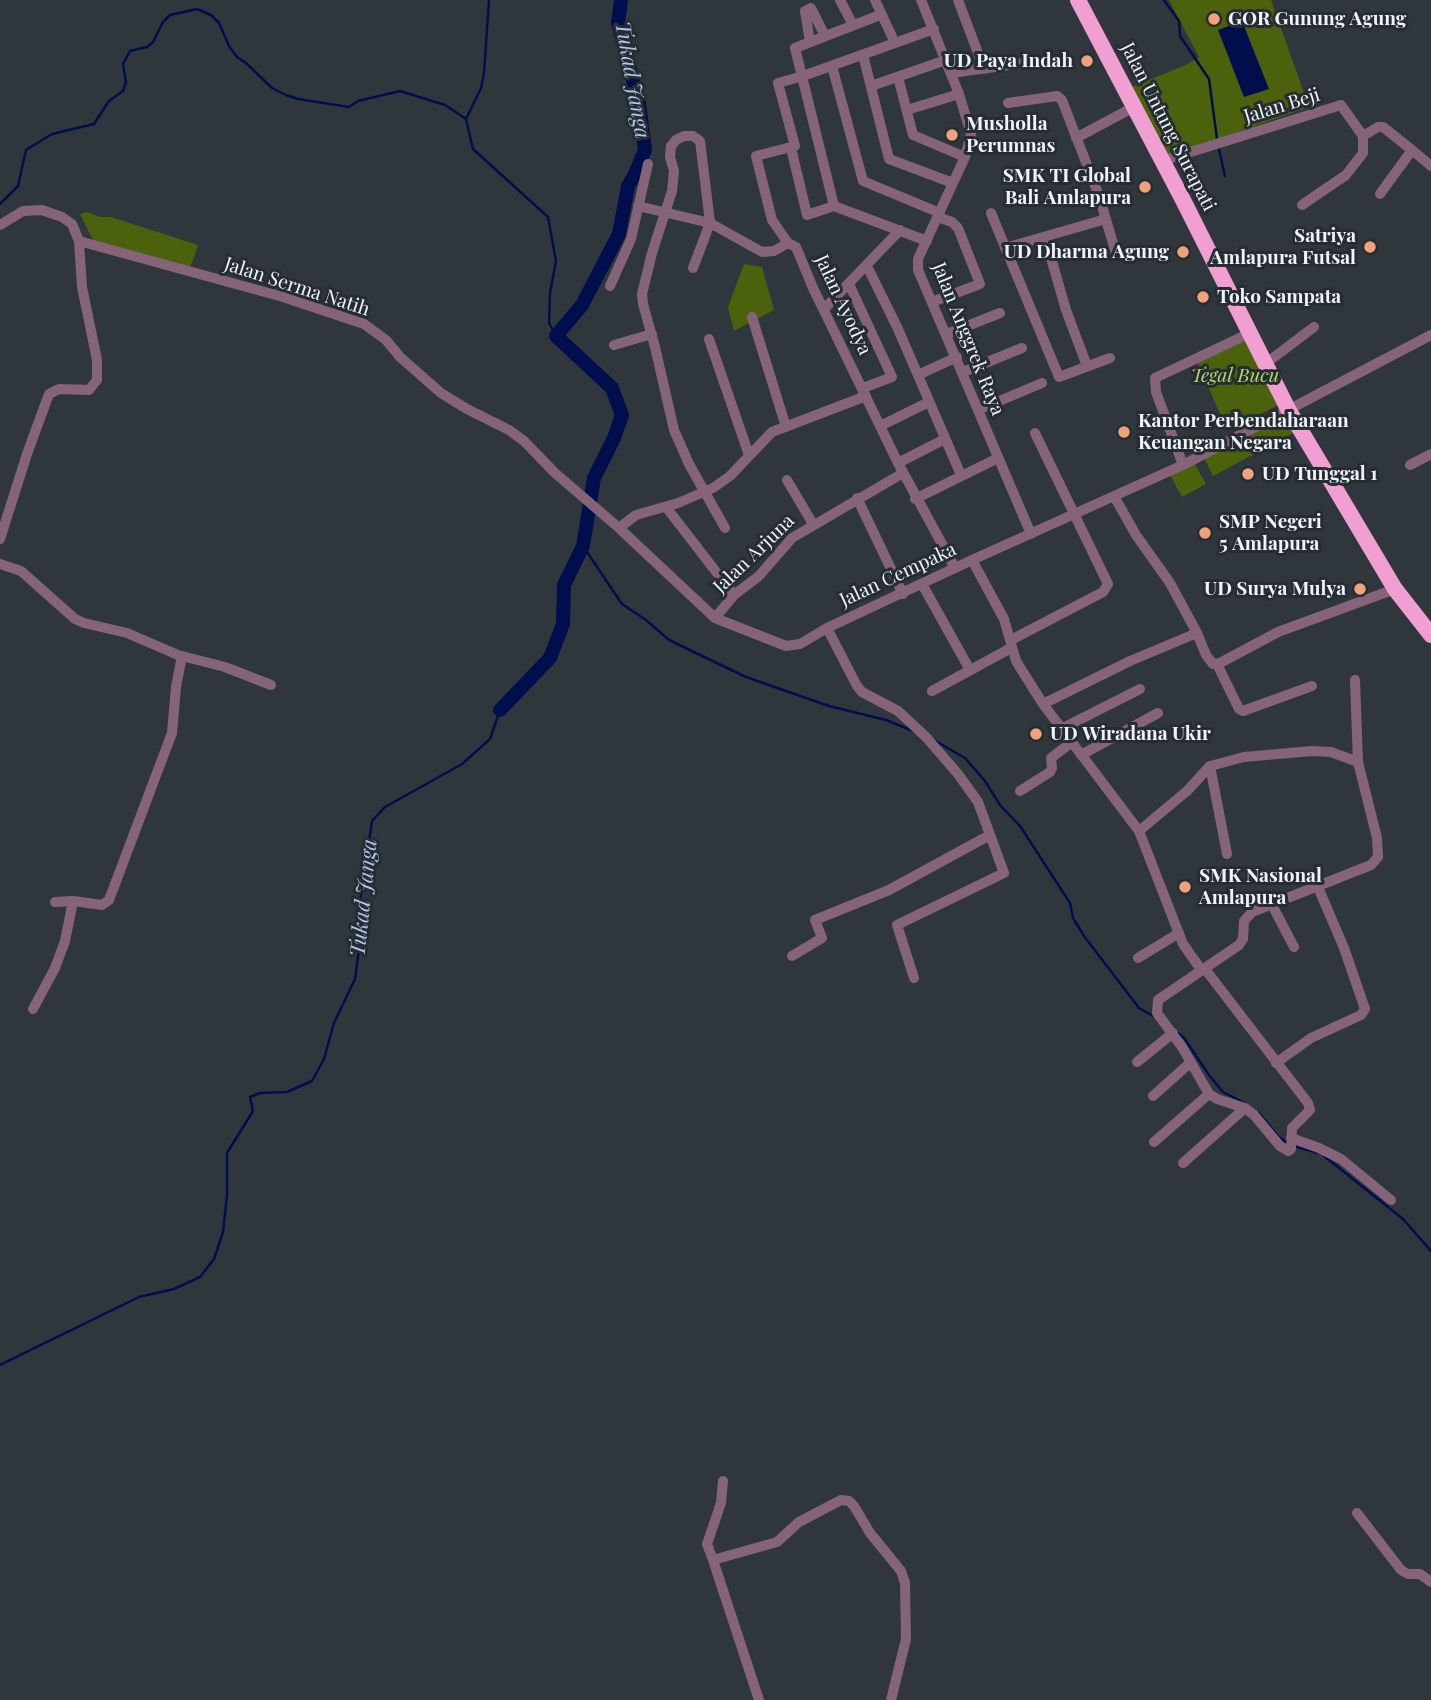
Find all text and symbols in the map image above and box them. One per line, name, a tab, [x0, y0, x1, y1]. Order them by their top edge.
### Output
place label: GOR Gunung Agung	[1228, 8, 1406, 30]
marker: GOR Gunung Agung	[1206, 11, 1222, 27]
water label: Tukad Janga	[609, 19, 655, 141]
street label: Jalan Untung Surapati	[1116, 39, 1220, 215]
place label: UD Paya Indah	[944, 50, 1073, 72]
marker: UD Paya Indah	[1079, 53, 1095, 69]
street label: Jalan Beji	[1241, 84, 1323, 128]
place label: Musholla Perumnas	[966, 113, 1055, 157]
marker: Musholla Perumnas	[944, 127, 960, 143]
place label: SMK TI Global Bali Amlapura	[1003, 165, 1131, 209]
marker: SMK TI Global Bali Amlapura	[1137, 179, 1153, 195]
place label: Satriya Amlapura Futsal	[1210, 225, 1356, 269]
marker: Satriya Amlapura Futsal	[1362, 239, 1378, 255]
place label: UD Dharma Agung	[1004, 241, 1169, 263]
marker: UD Dharma Agung	[1175, 244, 1191, 260]
street label: Jalan Ayodya	[810, 251, 876, 359]
street label: Jalan Serma Natih	[221, 253, 373, 321]
street label: Jalan Anggrek Raya	[927, 259, 1009, 419]
place label: Toko Sampata	[1217, 286, 1341, 308]
marker: Toko Sampata	[1195, 289, 1211, 305]
park label: Tegal Bucu	[1191, 365, 1279, 387]
place label: Kantor Perbendaharaan Keuangan Negara	[1138, 410, 1349, 454]
marker: Kantor Perbendaharaan Keuangan Negara	[1116, 424, 1132, 440]
place label: UD Tunggal 1	[1262, 463, 1377, 485]
marker: UD Tunggal 1	[1240, 466, 1256, 482]
street label: Jalan Arjuna	[709, 510, 799, 598]
place label: SMP Negeri 5 Amlapura	[1219, 511, 1322, 555]
marker: SMP Negeri 5 Amlapura	[1197, 525, 1213, 541]
street label: Jalan Cempaka	[836, 538, 960, 612]
place label: UD Surya Mulya	[1204, 578, 1346, 600]
marker: UD Surya Mulya	[1352, 581, 1368, 597]
place label: UD Wiradana Ukir	[1050, 723, 1211, 745]
marker: UD Wiradana Ukir	[1028, 726, 1044, 742]
water label: Tukad Janga	[345, 838, 383, 958]
place label: SMK Nasional Amlapura	[1199, 865, 1322, 909]
marker: SMK Nasional Amlapura	[1177, 879, 1193, 895]

